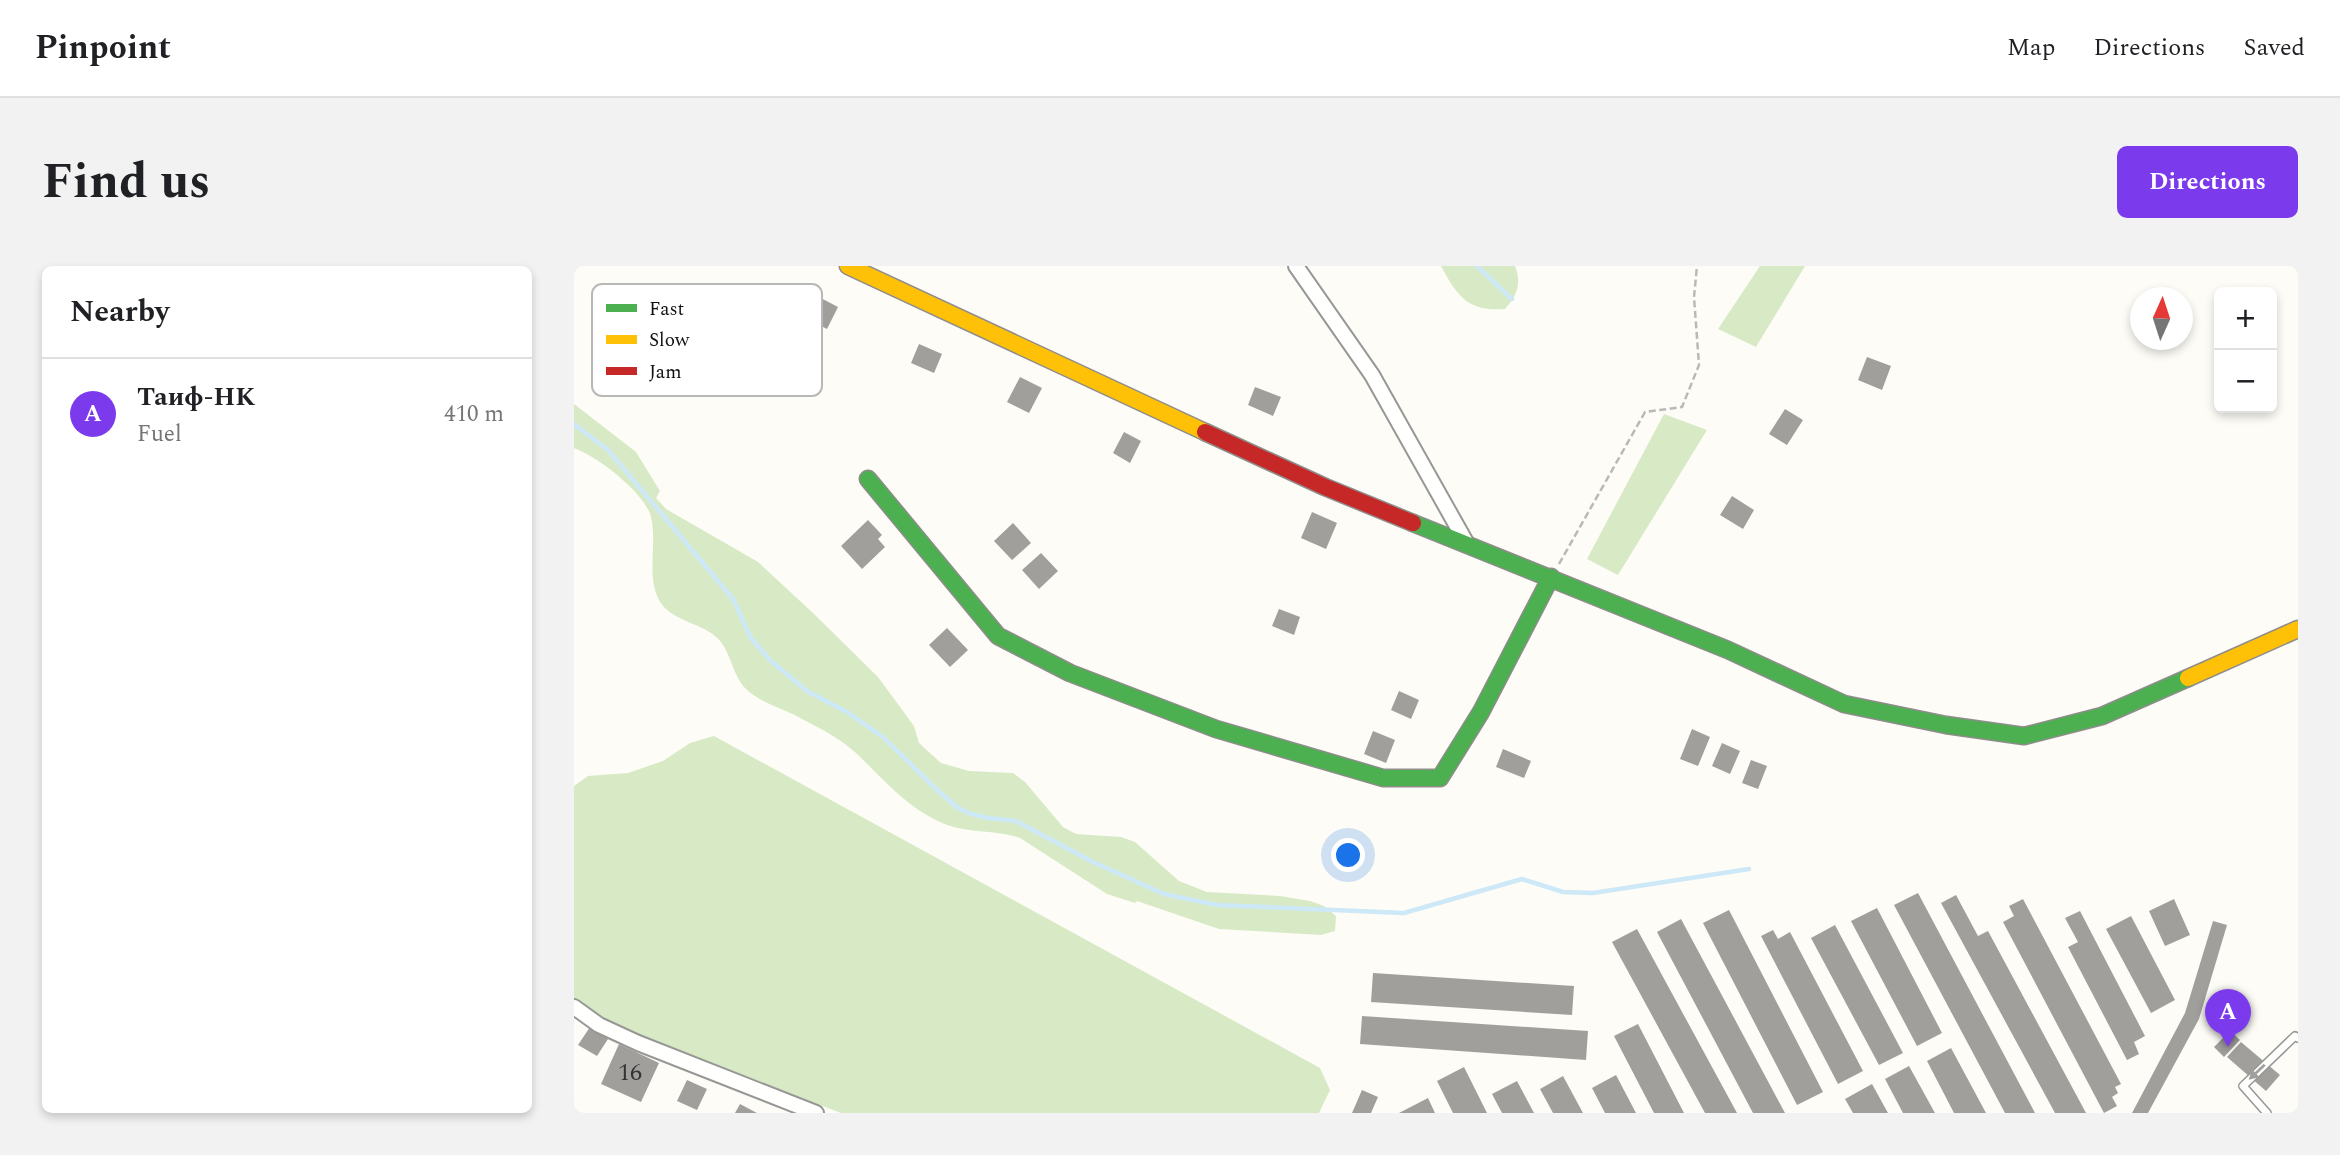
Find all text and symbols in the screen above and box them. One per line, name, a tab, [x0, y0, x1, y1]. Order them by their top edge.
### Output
text: Pinpoint	[35, 23, 171, 73]
text: Map	[2007, 30, 2055, 66]
text: Directions	[2093, 30, 2205, 66]
text: Saved	[2243, 30, 2305, 66]
text: Find us	[42, 145, 210, 220]
button: Directions	[2117, 146, 2298, 218]
legend	[592, 284, 822, 396]
north arrow	[2130, 287, 2193, 350]
map controls	[2214, 287, 2277, 413]
button: +	[2214, 287, 2277, 350]
text: Nearby	[70, 289, 169, 335]
text: Fast	[649, 295, 685, 324]
text: Slow	[649, 326, 690, 355]
button: −	[2214, 350, 2277, 413]
text: Jam	[649, 358, 681, 387]
text: Таиф-НК	[137, 377, 255, 417]
text: A	[84, 397, 102, 432]
text: 410 m	[444, 397, 504, 432]
text: Fuel	[137, 417, 182, 452]
your location	[1331, 838, 1365, 872]
pin: A	[2205, 989, 2251, 1047]
house number: 16	[618, 1055, 642, 1091]
one-way arrow	[2249, 1064, 2266, 1080]

